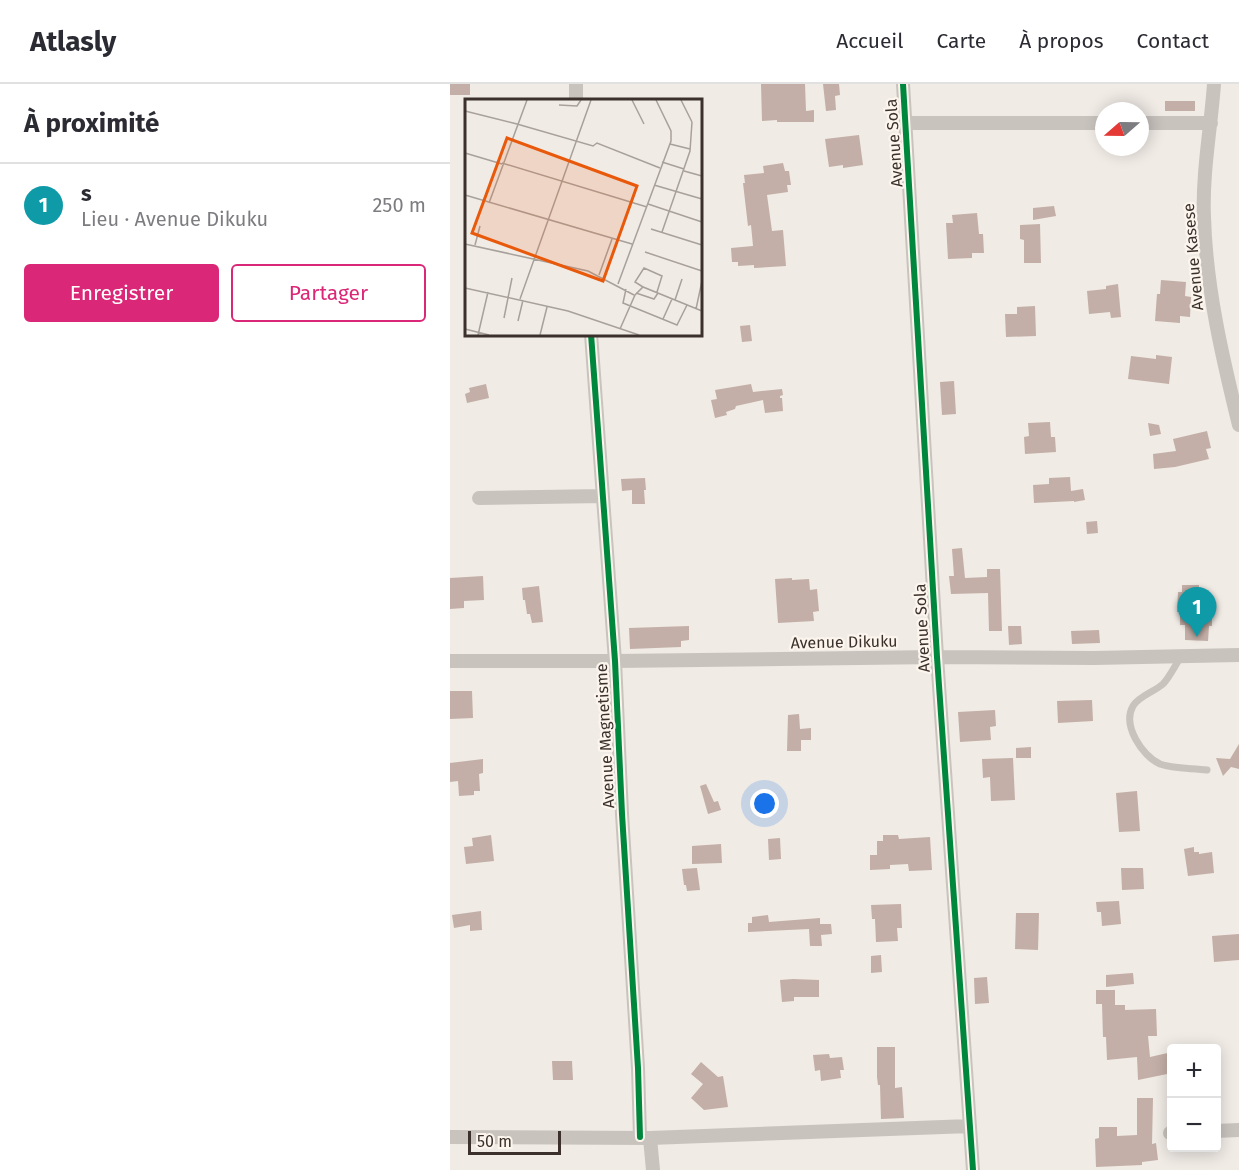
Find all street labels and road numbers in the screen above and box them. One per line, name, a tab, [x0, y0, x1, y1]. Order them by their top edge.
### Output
street label: Avenue Sola	[881, 98, 907, 188]
street label: Avenue Kasese	[1179, 203, 1207, 311]
street label: Avenue Sola	[910, 583, 934, 673]
street label: Avenue Dikuku	[790, 632, 898, 652]
street label: Avenue Magnetisme	[592, 663, 618, 809]

